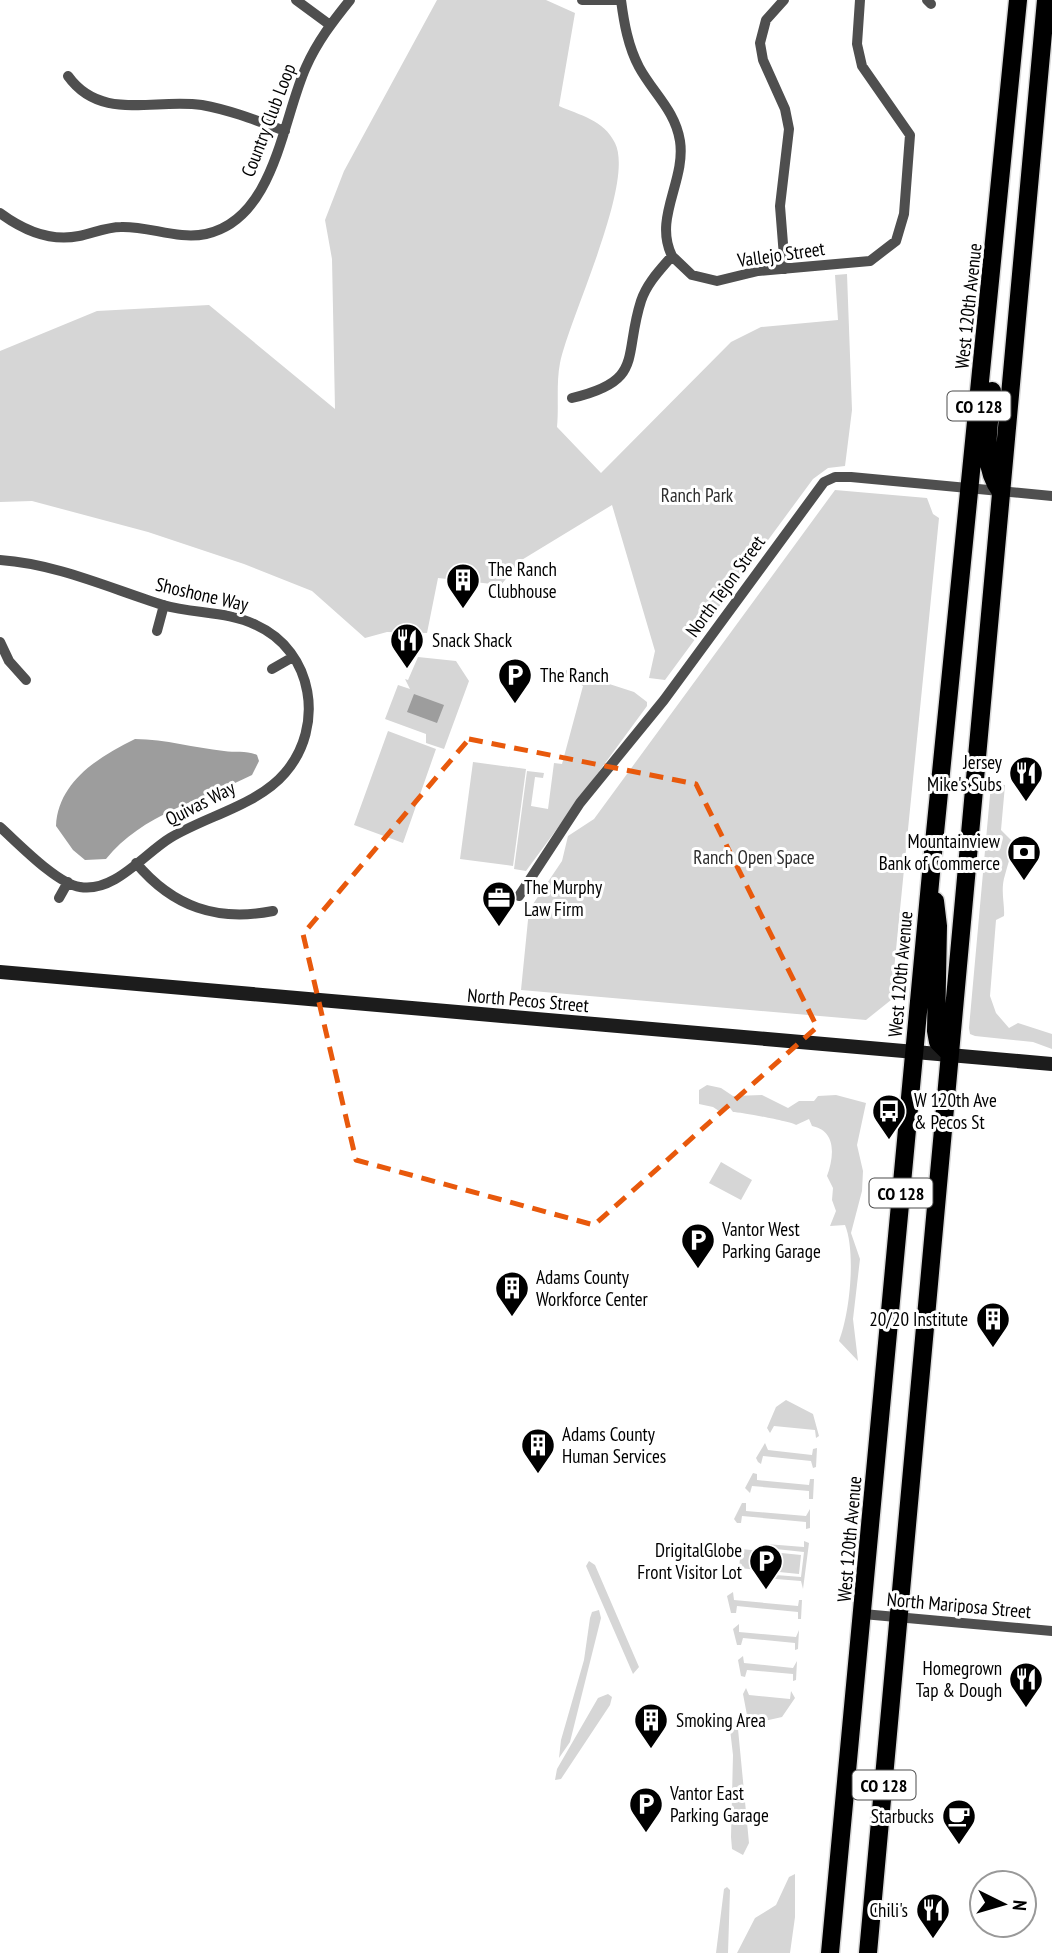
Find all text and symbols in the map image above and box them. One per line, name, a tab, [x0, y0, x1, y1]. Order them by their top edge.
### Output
street label: Country Club Loop	[235, 60, 301, 180]
street label: Vallejo Street	[735, 236, 827, 272]
street label: West 120th Avenue	[949, 242, 987, 370]
road number: CO 128	[948, 392, 1010, 420]
park label: Ranch Park	[661, 483, 734, 507]
street label: North Tejon Street	[680, 530, 770, 641]
place label: The Ranch Clubhouse	[488, 557, 557, 603]
building icon: The Ranch Clubhouse	[444, 561, 482, 610]
street label: Shoshone Way	[153, 572, 252, 617]
restaurant icon: Snack Shack	[388, 621, 426, 670]
place label: Snack Shack	[432, 628, 513, 652]
parking icon: The Ranch	[496, 656, 534, 705]
place label: The Ranch	[540, 663, 609, 687]
place label: Jersey Mike's Subs	[927, 750, 1003, 796]
restaurant icon: Jersey Mike's Subs	[1007, 754, 1045, 803]
street label: Quivas Way	[161, 775, 240, 831]
place label: Mountainview Bank of Commerce	[879, 829, 1001, 875]
bank icon: Mountainview Bank of Commerce	[1005, 833, 1043, 882]
park label: Ranch Open Space	[693, 845, 815, 869]
place label: The Murphy Law Firm	[524, 875, 603, 921]
office icon: The Murphy Law Firm	[480, 879, 518, 928]
street label: West 120th Avenue	[883, 910, 917, 1038]
street label: North Pecos Street	[466, 983, 591, 1017]
place label: W 120th Ave & Pecos St	[914, 1088, 997, 1134]
bus stop icon: W 120th Ave & Pecos St	[870, 1092, 908, 1141]
road number: CO 128	[870, 1178, 932, 1208]
place label: Vantor West Parking Garage	[721, 1217, 821, 1263]
parking icon: Vantor West Parking Garage	[679, 1221, 717, 1270]
place label: Adams County Workforce Center	[536, 1265, 649, 1311]
building icon: Adams County Workforce Center	[493, 1269, 531, 1318]
building icon: 20/20 Institute	[974, 1300, 1012, 1349]
place label: 20/20 Institute	[869, 1307, 968, 1331]
place label: Adams County Human Services	[562, 1422, 666, 1468]
building icon: Adams County Human Services	[519, 1426, 557, 1475]
street label: West 120th Avenue	[832, 1475, 866, 1603]
place label: DrigitalGlobe Front Visitor Lot	[637, 1538, 743, 1584]
parking icon: DrigitalGlobe Front Visitor Lot	[747, 1542, 785, 1591]
street label: North Mariposa Street	[886, 1587, 1033, 1623]
place label: Homegrown Tap & Dough	[916, 1656, 1002, 1702]
restaurant icon: Homegrown Tap & Dough	[1007, 1660, 1045, 1709]
building icon: Smoking Area	[632, 1701, 670, 1750]
place label: Smoking Area	[676, 1708, 766, 1732]
road number: CO 128	[852, 1770, 916, 1800]
place label: Vantor East Parking Garage	[669, 1781, 769, 1827]
parking icon: Vantor East Parking Garage	[627, 1785, 665, 1834]
cafe icon: Starbucks	[940, 1797, 978, 1846]
place label: Starbucks	[871, 1804, 934, 1828]
north arrow	[968, 1869, 1038, 1939]
restaurant icon: Chili's	[914, 1891, 952, 1940]
place label: Chili's	[869, 1898, 908, 1922]
text: N	[1008, 1899, 1032, 1912]

